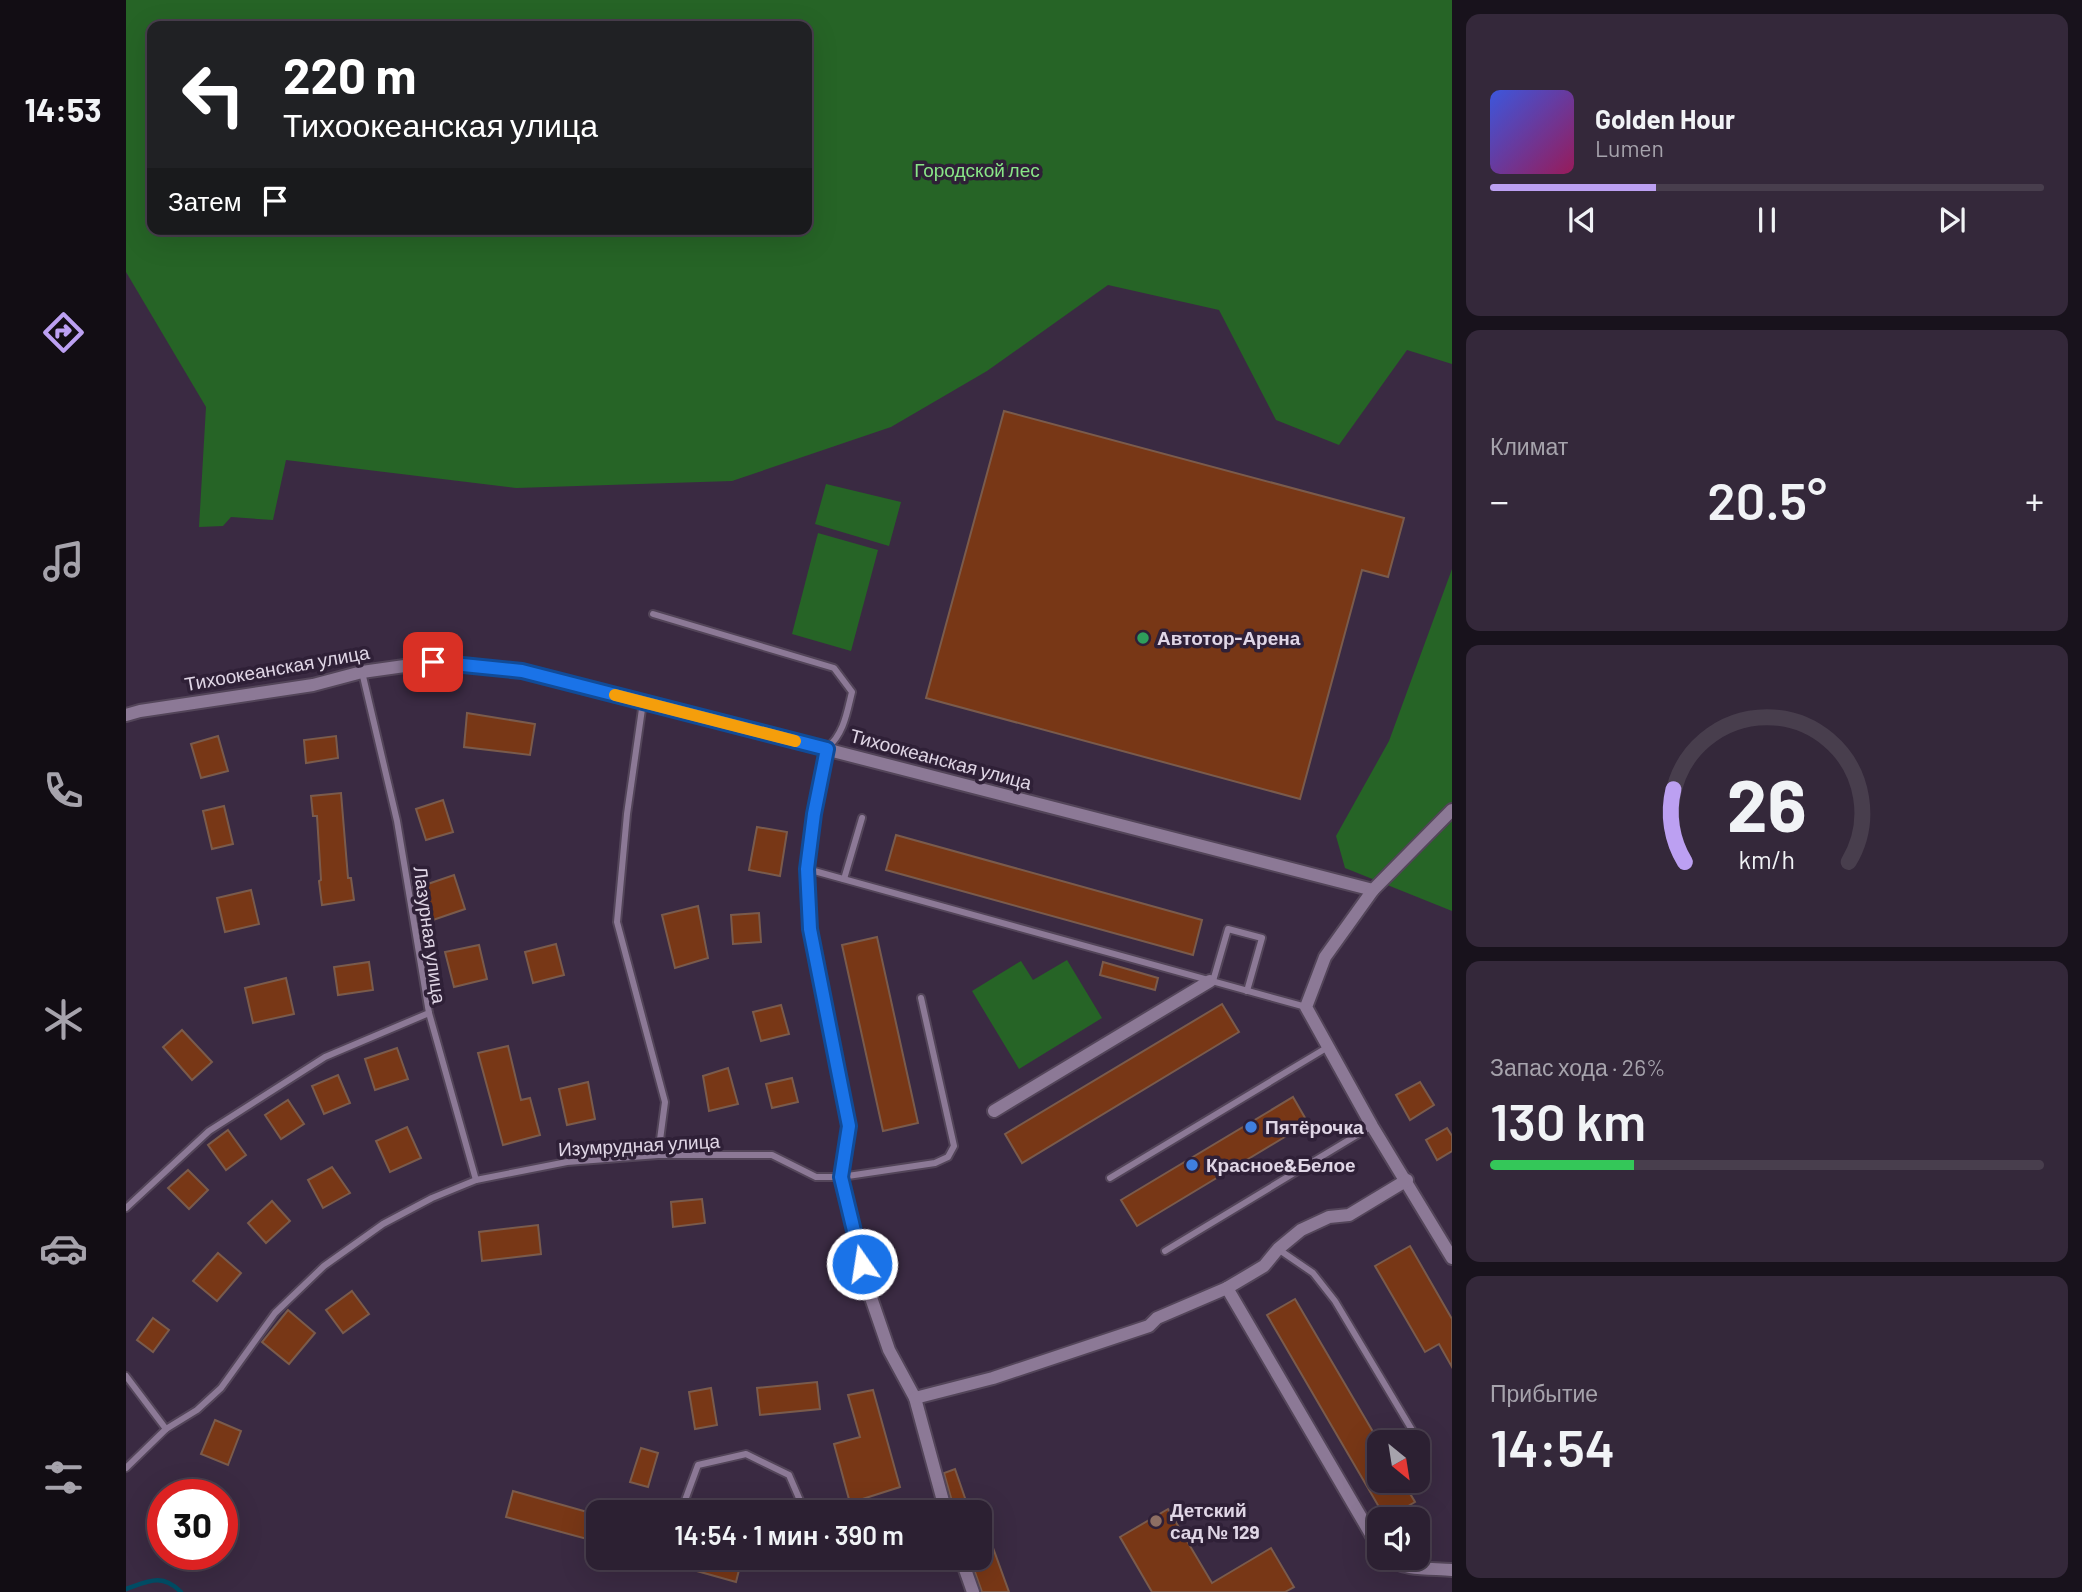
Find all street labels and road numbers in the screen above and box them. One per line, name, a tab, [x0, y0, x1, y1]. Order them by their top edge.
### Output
street label: Тихоокеанская улица	[183, 640, 371, 695]
street label: Тихоокеанская улица	[848, 723, 1035, 794]
street label: Лазурная улица	[409, 865, 452, 1006]
street label: Изумрудная улица	[557, 1129, 721, 1160]

